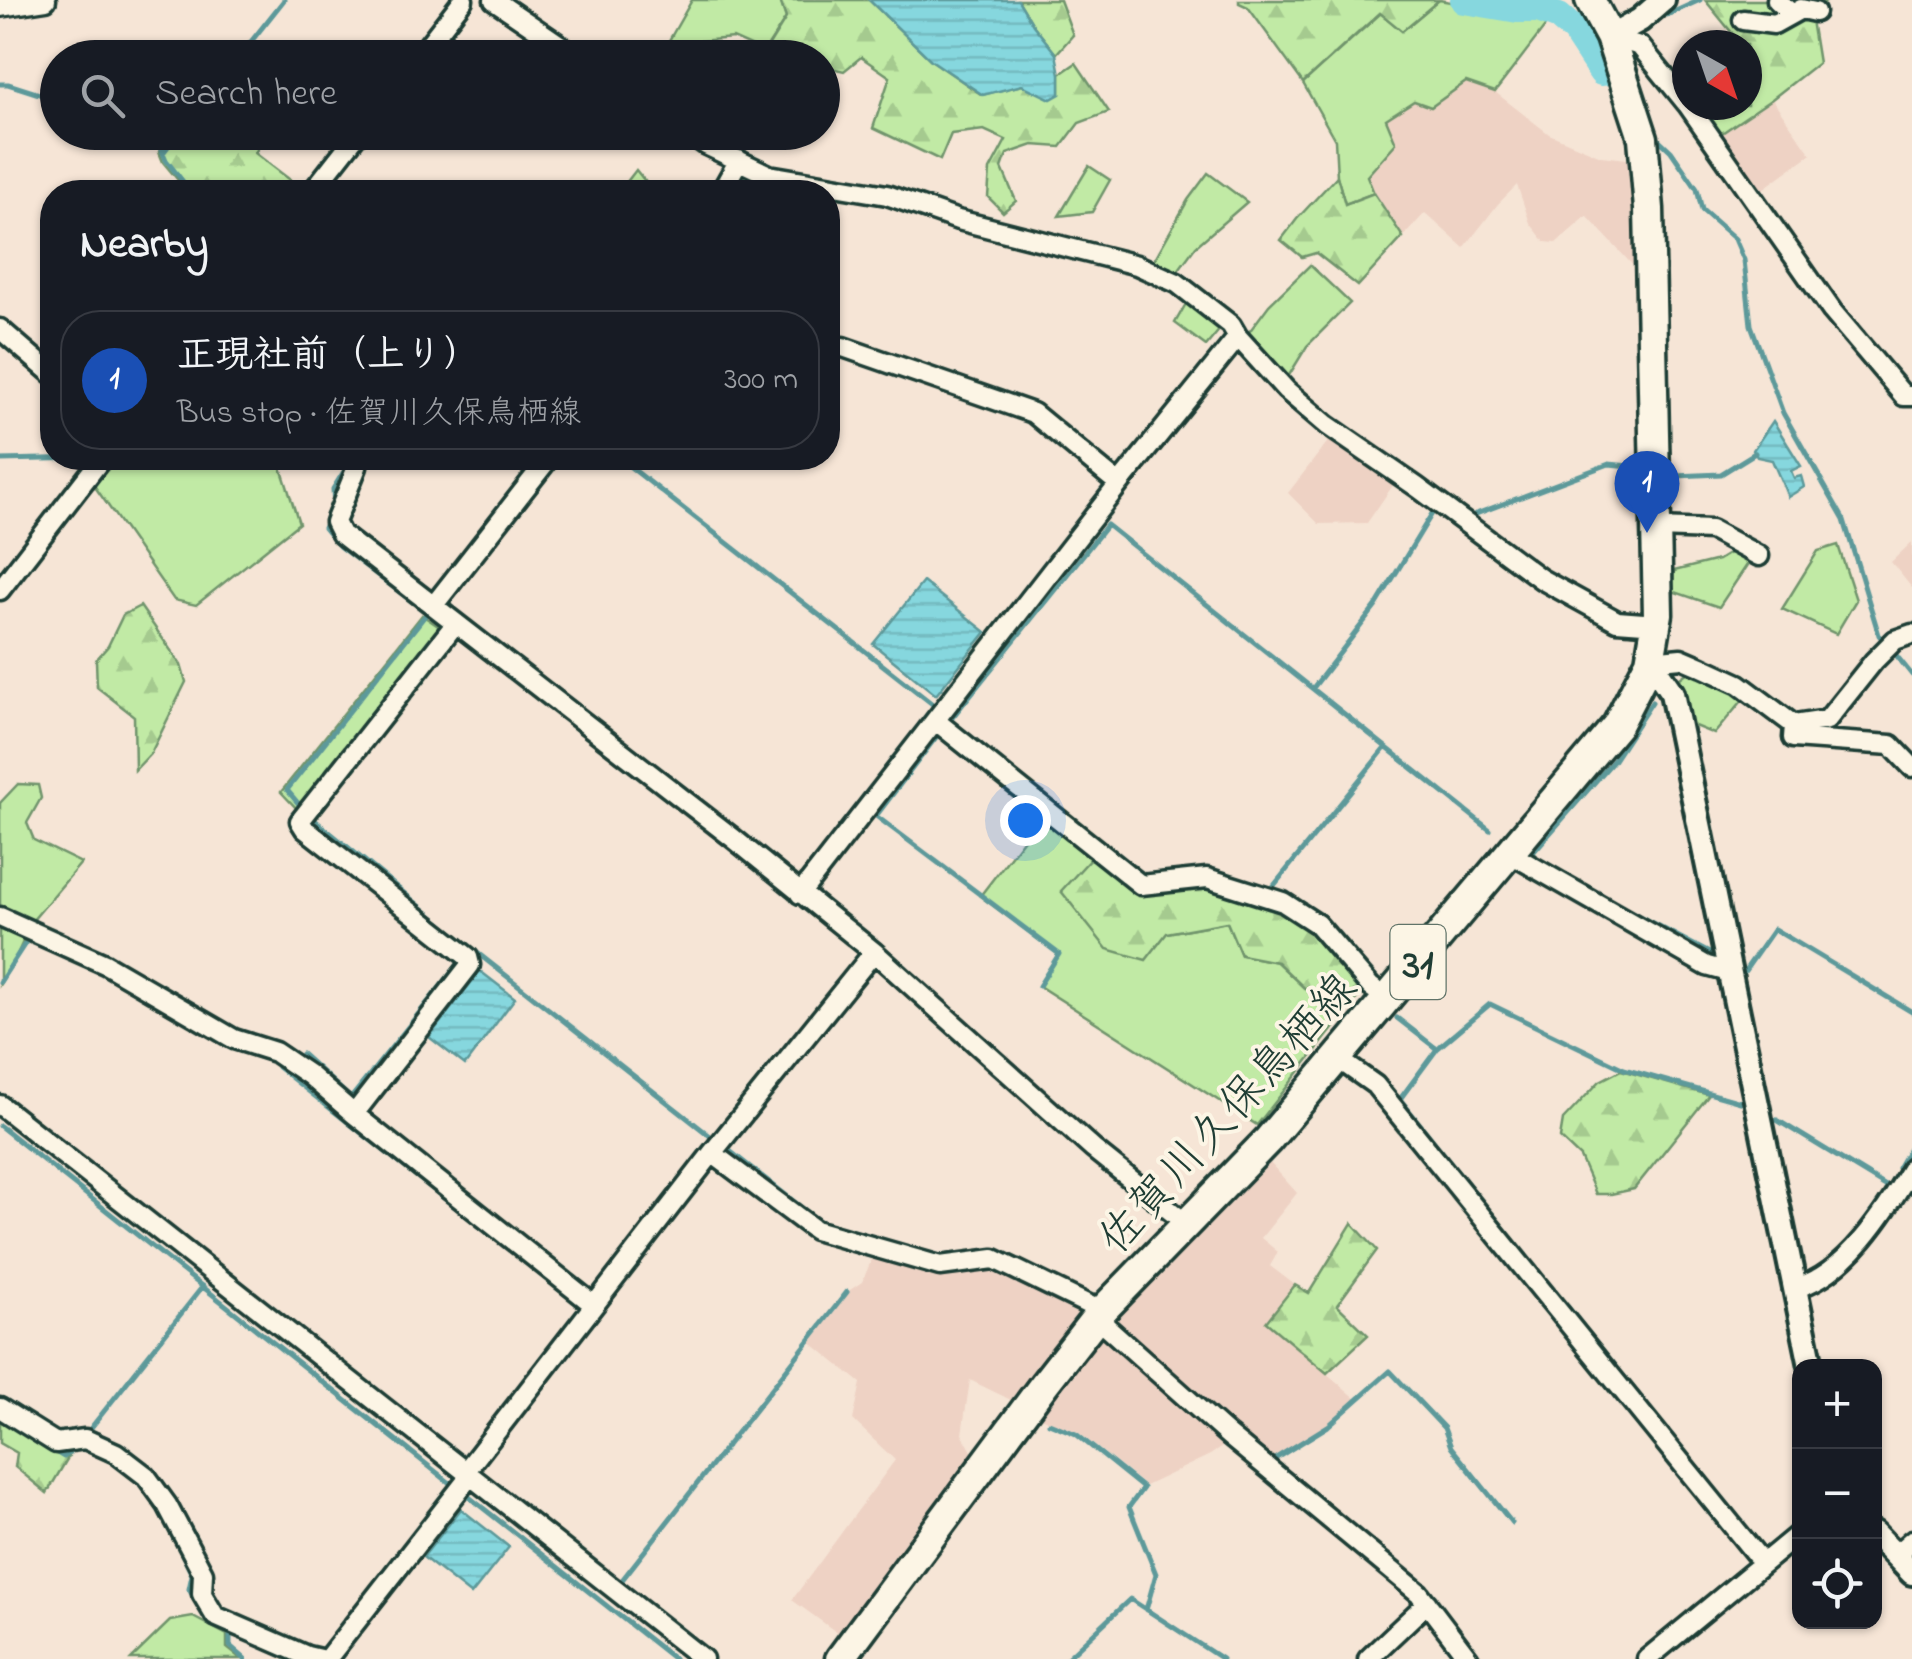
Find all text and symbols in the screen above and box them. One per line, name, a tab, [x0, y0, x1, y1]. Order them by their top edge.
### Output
north arrow	[1672, 30, 1762, 120]
search box	[40, 40, 840, 150]
text: Search here	[155, 67, 337, 123]
icon: search	[75, 68, 130, 123]
text: Nearby	[80, 215, 208, 276]
text: 正現社前（上り）	[177, 329, 481, 385]
text: 1	[109, 357, 120, 404]
text: 300 m	[724, 357, 798, 404]
text: Bus stop · 佐賀川久保鳥栖線	[177, 391, 581, 438]
pin: 1	[1614, 450, 1680, 533]
your location	[1000, 795, 1051, 846]
road number: 31	[1390, 925, 1446, 999]
street label: 佐賀川久保鳥栖線	[1085, 959, 1375, 1271]
map controls	[1792, 1359, 1882, 1629]
button: +	[1792, 1359, 1882, 1449]
button: −	[1792, 1449, 1882, 1539]
button: locate	[1792, 1539, 1882, 1629]

